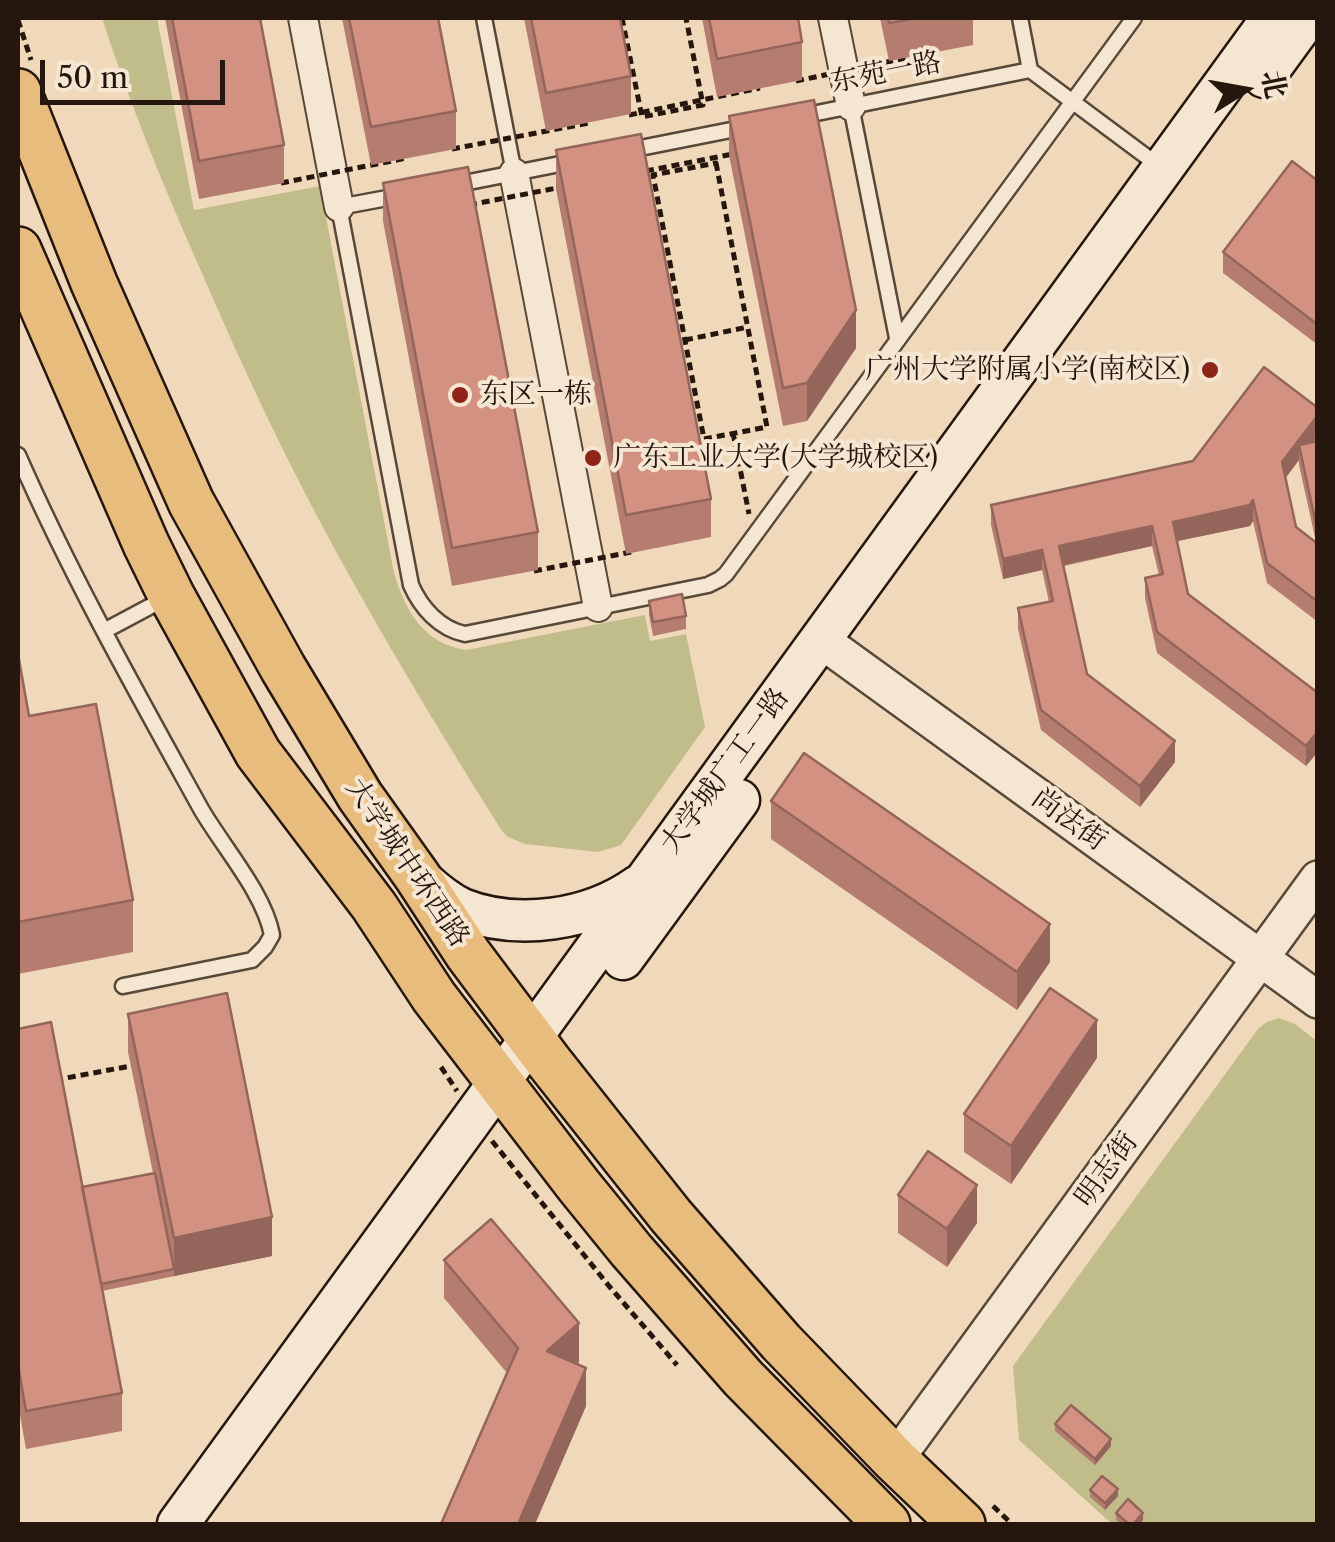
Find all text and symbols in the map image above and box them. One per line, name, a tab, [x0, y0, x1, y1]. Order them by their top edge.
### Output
scale bar	[45, 40, 230, 102]
north arrow	[1195, 40, 1295, 140]
street label: 东苑一路	[828, 46, 944, 100]
text: 50 m	[57, 59, 128, 96]
text: 北	[1255, 67, 1294, 101]
place label: 广州大学附属小学(南校区)	[865, 353, 1190, 387]
marker: 广州大学附属小学(南校区)	[1199, 359, 1221, 381]
place label: 东区一栋	[480, 378, 592, 412]
marker: 东区一栋	[449, 384, 471, 406]
place label: 广东工业大学(大学城校区)	[613, 441, 938, 475]
marker: 广东工业大学(大学城校区)	[582, 447, 604, 469]
street label: 大学城广工一路	[654, 682, 796, 860]
street label: 大学城中环西路	[338, 772, 476, 954]
street label: 尚法街	[1025, 782, 1113, 858]
street label: 明志街	[1069, 1126, 1145, 1214]

